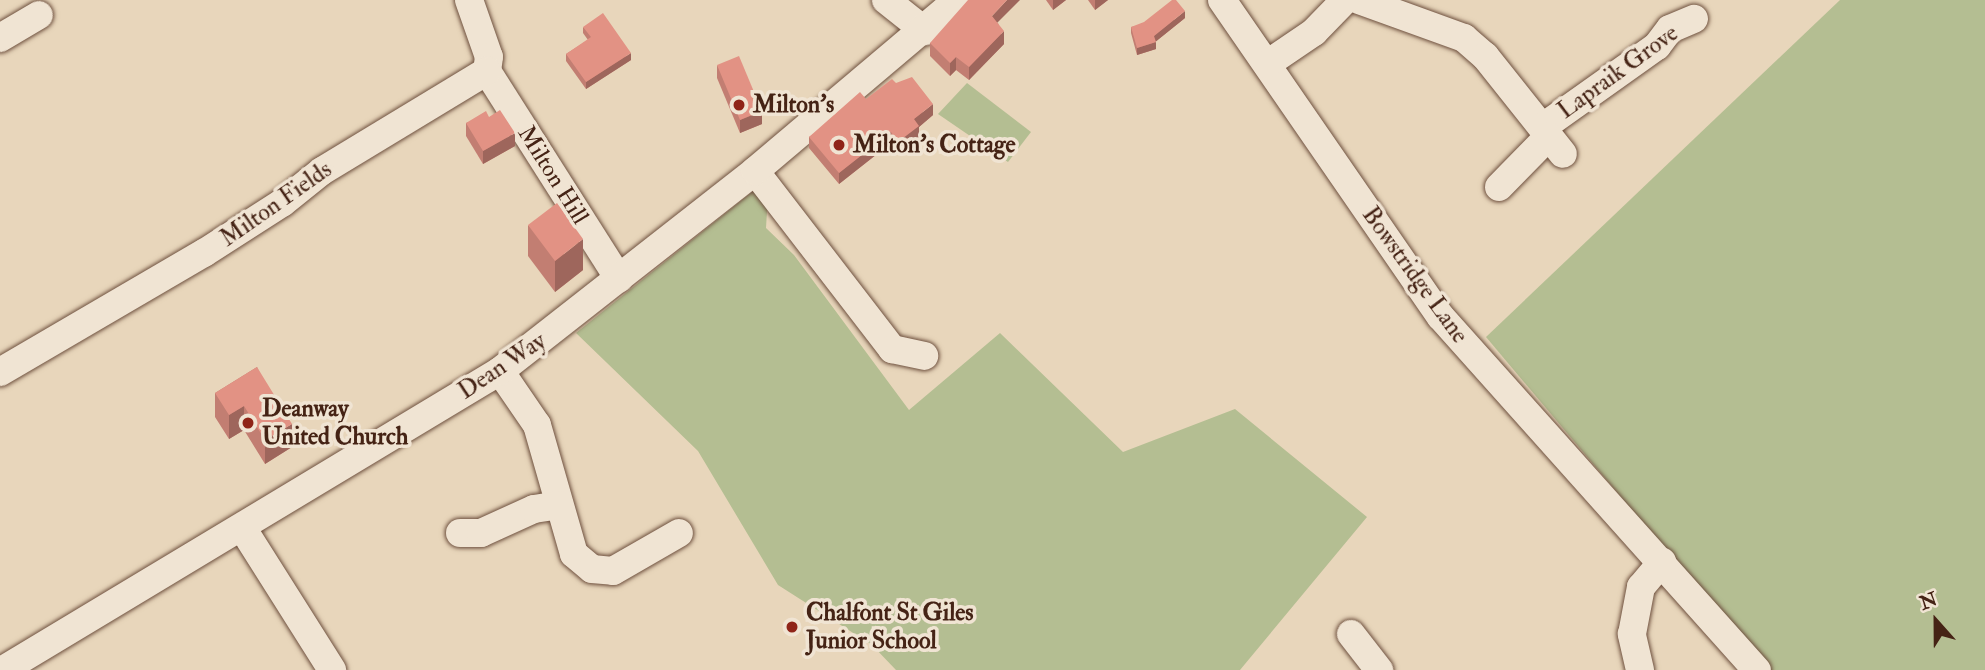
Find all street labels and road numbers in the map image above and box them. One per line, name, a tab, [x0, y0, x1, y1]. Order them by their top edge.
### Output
street label: Lapraik Grove	[1552, 19, 1684, 125]
street label: Milton Hill	[511, 120, 595, 230]
street label: Milton Fields	[215, 155, 337, 253]
street label: Bowstridge Lane	[1356, 201, 1474, 349]
street label: Dean Way	[453, 326, 551, 406]

